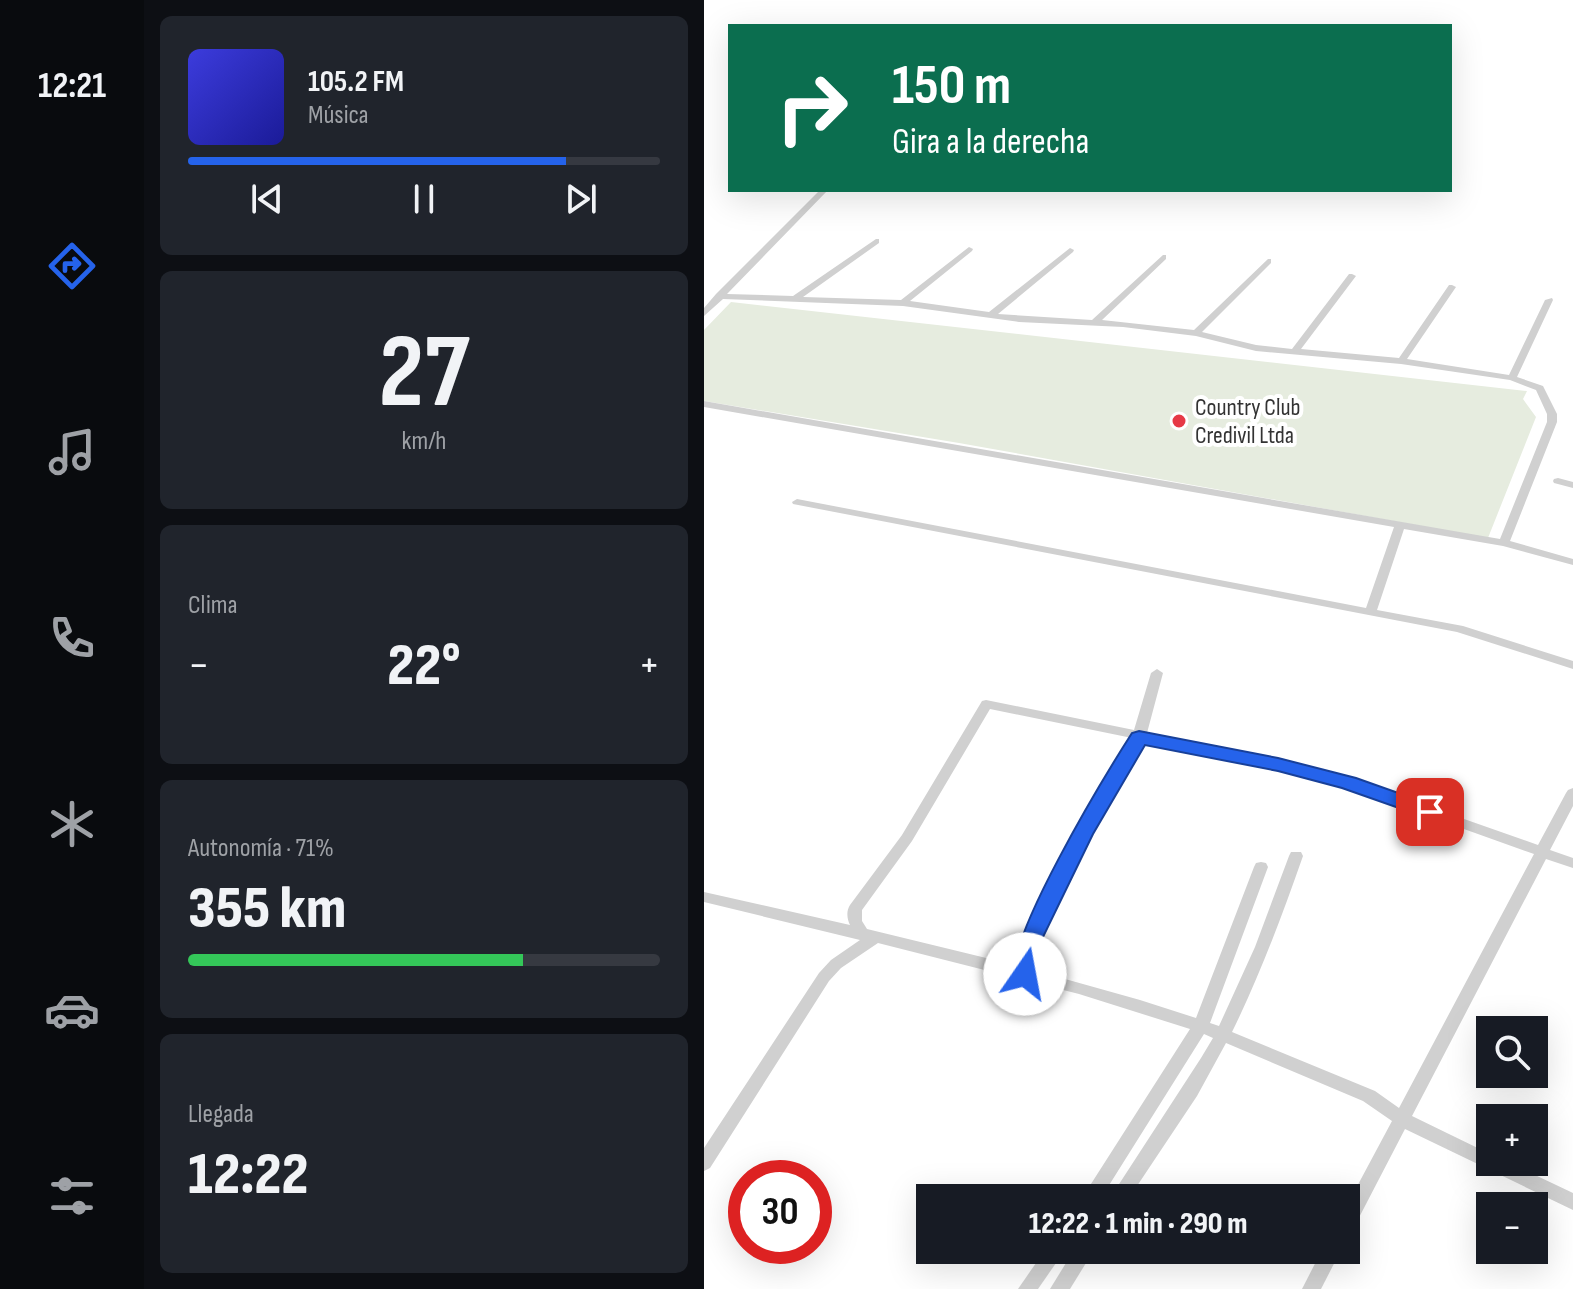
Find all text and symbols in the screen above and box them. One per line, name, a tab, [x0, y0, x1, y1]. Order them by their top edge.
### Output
text: 150 m	[892, 53, 1011, 120]
icon: right	[760, 56, 864, 160]
text: 105.2 FM	[308, 64, 404, 100]
text: 12:21	[38, 65, 106, 108]
text: Música	[308, 100, 369, 131]
text: Gira a la derecha	[892, 121, 1089, 164]
icon: previous	[245, 177, 289, 221]
icon: pause	[402, 177, 446, 221]
icon: next	[559, 177, 603, 221]
icon: directions	[44, 238, 100, 294]
text: 27	[379, 311, 469, 436]
place label: Country Club Credivil Ltda	[1195, 393, 1300, 450]
marker: Country Club Credivil Ltda	[1170, 412, 1188, 430]
icon: music	[44, 424, 100, 480]
text: km/h	[402, 426, 446, 457]
text: Clima	[188, 590, 238, 621]
icon: phone	[44, 610, 100, 666]
text: 22°	[387, 630, 461, 702]
text: −	[188, 639, 210, 692]
text: +	[638, 639, 660, 692]
pin	[1396, 778, 1464, 846]
icon: arrive	[1408, 790, 1452, 834]
icon: climate	[44, 796, 100, 852]
text: Autonomía · 71%	[188, 833, 334, 864]
text: 355 km	[188, 873, 346, 945]
position arrow	[983, 932, 1067, 1016]
icon: car	[44, 982, 100, 1038]
map controls	[1476, 1016, 1548, 1264]
button: search	[1476, 1016, 1548, 1088]
text: Llegada	[188, 1099, 254, 1130]
button: +	[1476, 1104, 1548, 1176]
text: 12:22	[188, 1139, 308, 1211]
speed limit sign: 30	[728, 1160, 832, 1264]
icon: filters	[44, 1168, 100, 1224]
button: −	[1476, 1192, 1548, 1264]
text: 12:22 · 1 min · 290 m	[1029, 1206, 1247, 1242]

